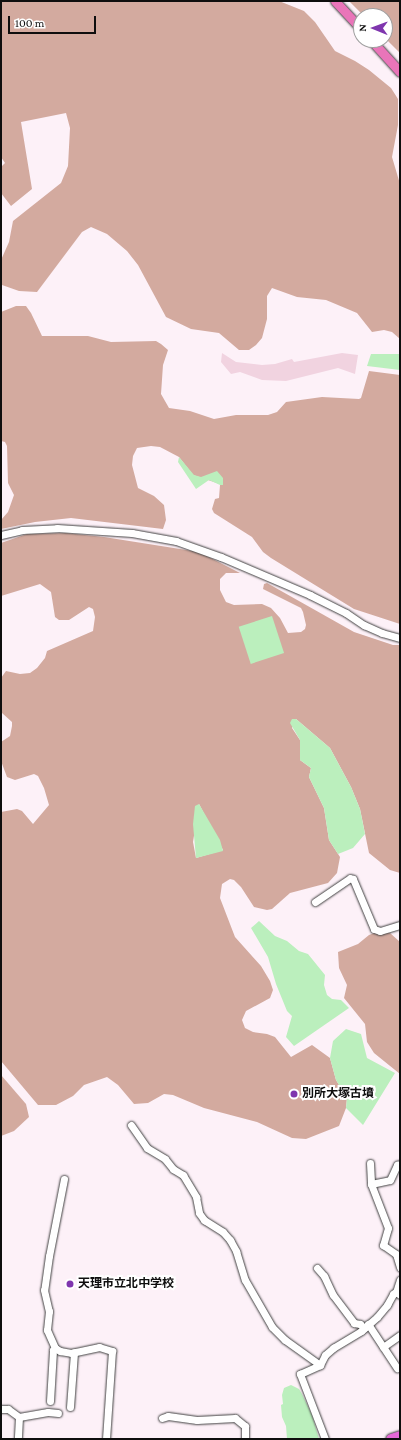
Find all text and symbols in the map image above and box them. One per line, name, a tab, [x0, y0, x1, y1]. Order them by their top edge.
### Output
scale bar	[10, 8, 98, 34]
north arrow	[353, 8, 393, 48]
text: 100 m	[15, 16, 44, 30]
text: N	[356, 24, 368, 32]
place label: 別所大塚古墳	[302, 1087, 374, 1101]
marker: 別所大塚古墳	[289, 1089, 299, 1099]
place label: 天理市立北中学校	[78, 1277, 174, 1291]
marker: 天理市立北中学校	[65, 1279, 75, 1289]

